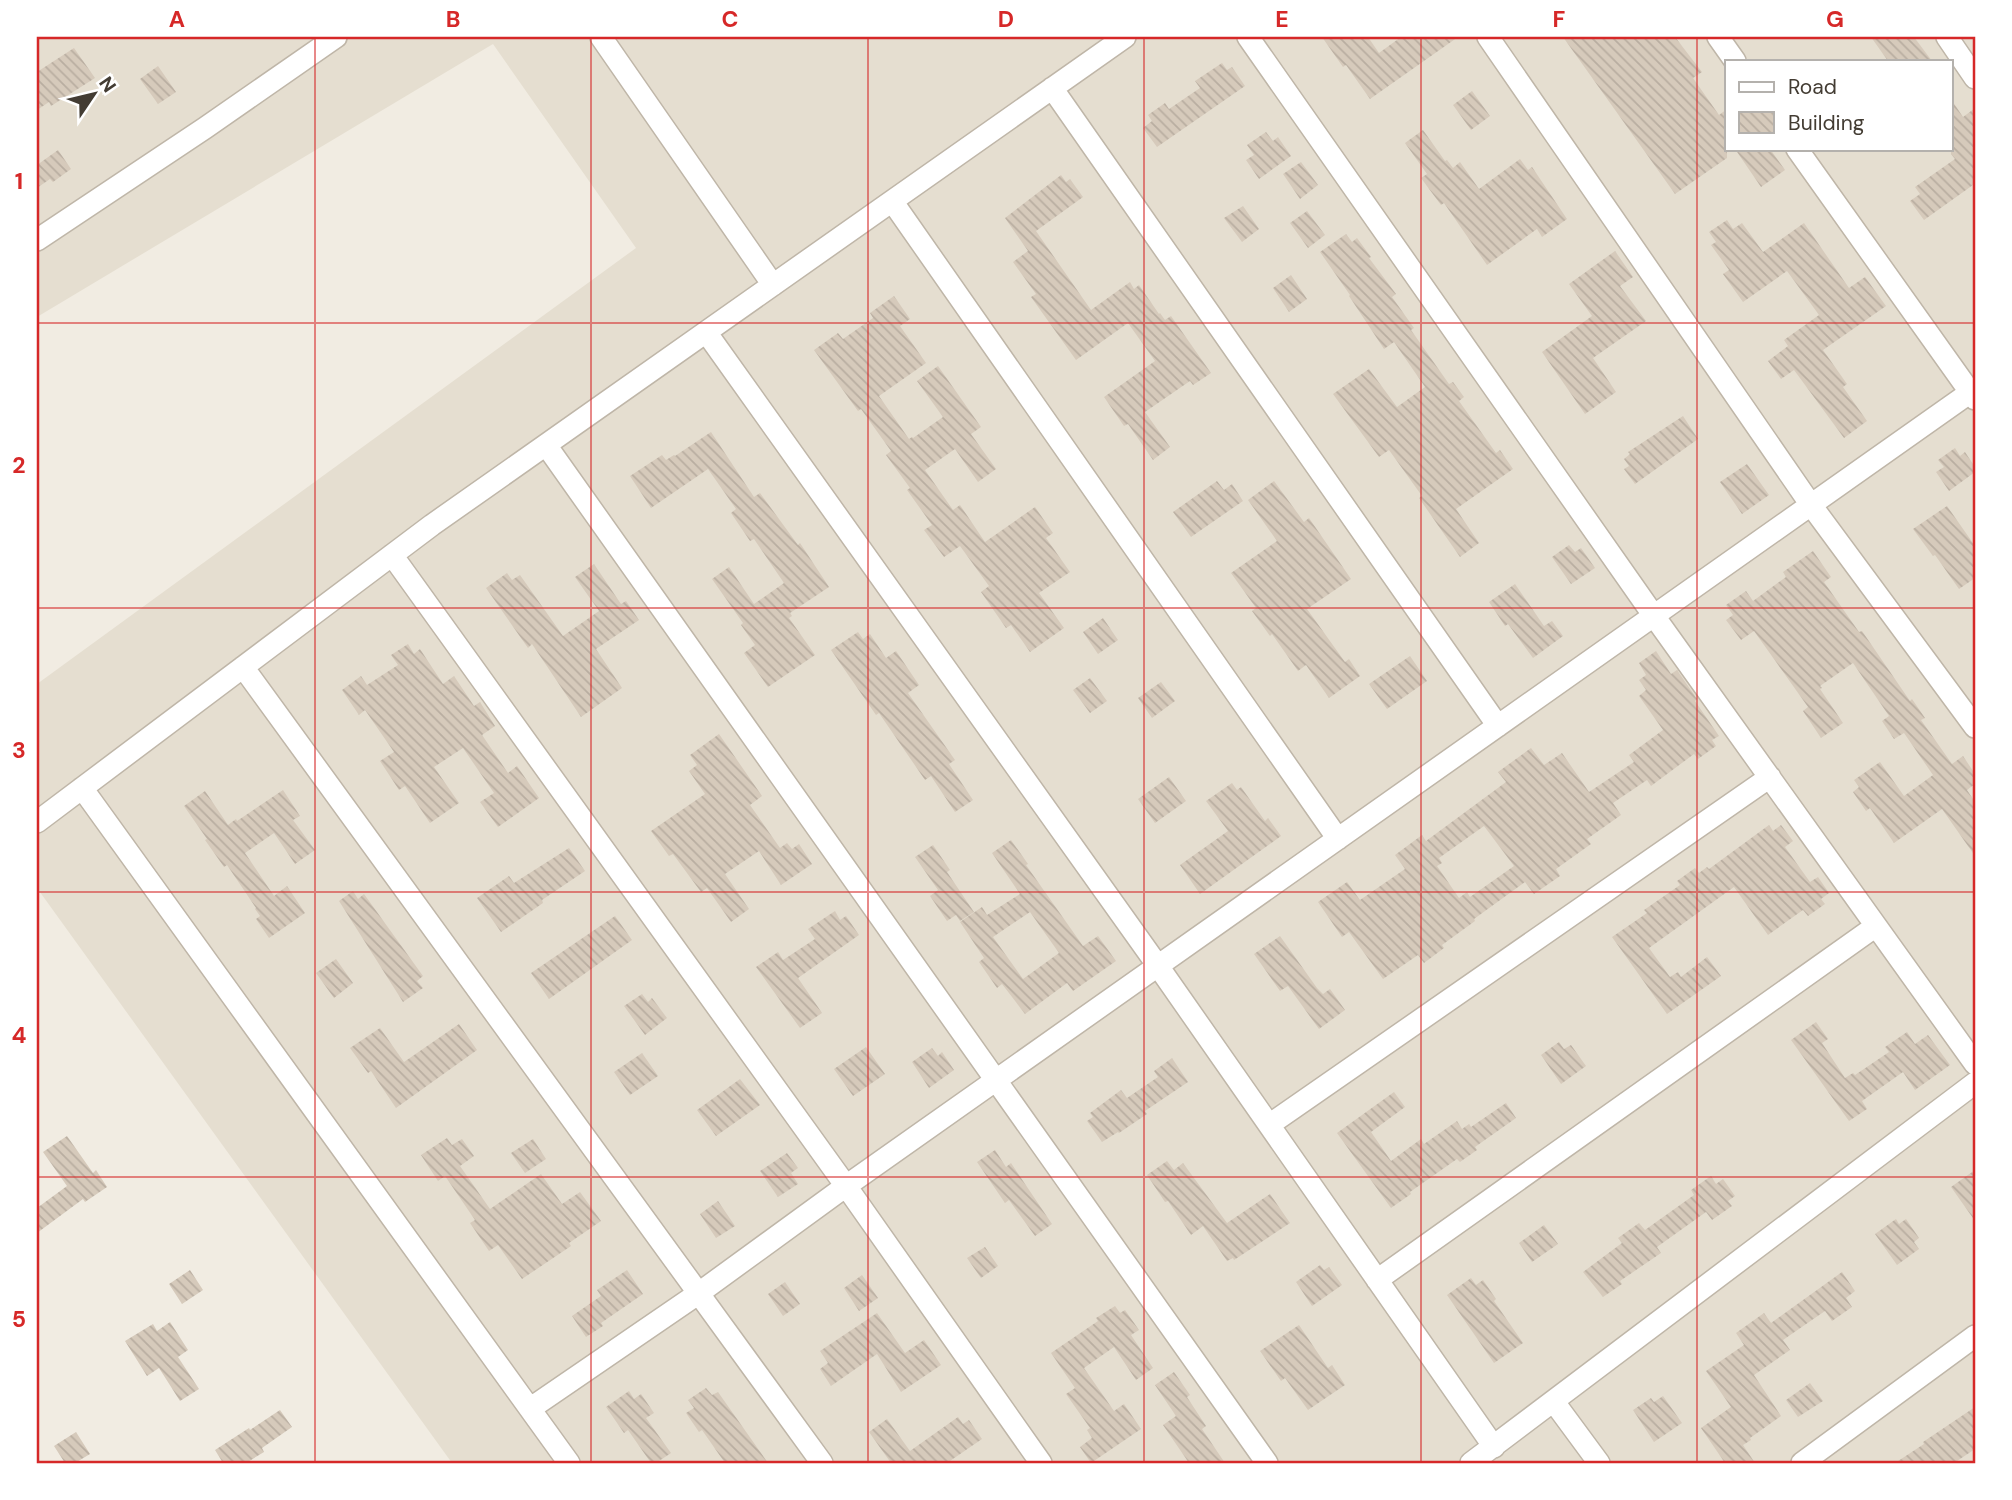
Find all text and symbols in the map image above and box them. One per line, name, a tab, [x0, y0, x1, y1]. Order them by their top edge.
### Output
text: A	[169, 4, 185, 34]
text: B	[446, 4, 460, 34]
text: C	[722, 4, 738, 34]
text: D	[998, 4, 1014, 34]
text: E	[1275, 4, 1289, 34]
text: F	[1553, 4, 1566, 34]
text: G	[1826, 4, 1844, 34]
north arrow	[60, 60, 130, 130]
legend	[1725, 60, 1952, 150]
text: N	[93, 72, 122, 97]
text: Road	[1788, 73, 1837, 101]
text: Building	[1788, 109, 1865, 137]
text: 1	[15, 166, 23, 196]
text: 2	[12, 450, 26, 480]
text: 3	[12, 735, 26, 765]
text: 4	[12, 1020, 27, 1050]
text: 5	[12, 1304, 26, 1334]

